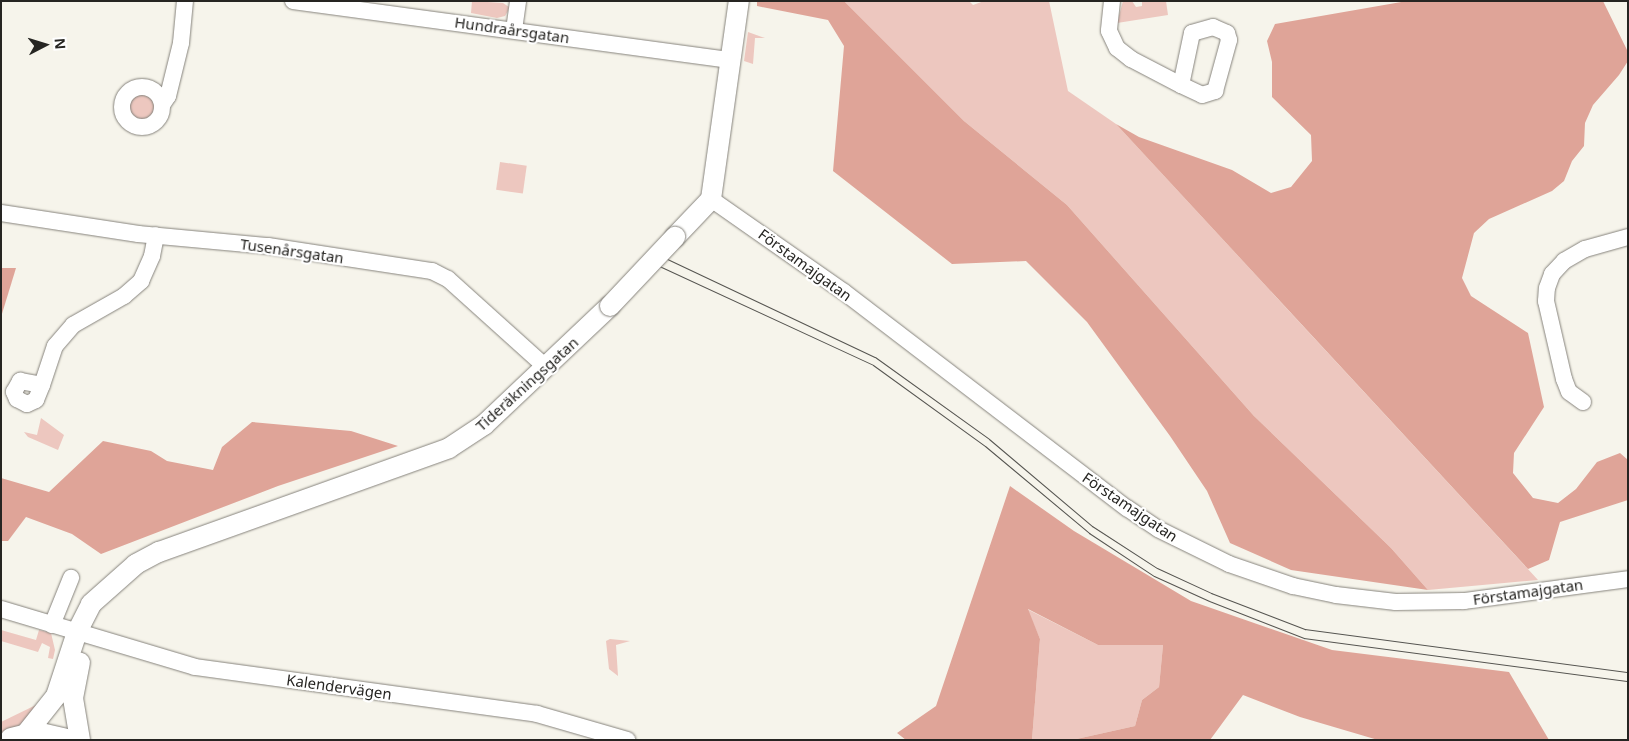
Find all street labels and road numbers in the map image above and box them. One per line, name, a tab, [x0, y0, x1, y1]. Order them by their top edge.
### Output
street label: Hundraårsgatan	[453, 13, 571, 47]
street label: Förstamajgatan	[755, 225, 855, 305]
street label: Tusenårsgatan	[239, 235, 345, 267]
street label: Tideräkningsgatan	[472, 333, 582, 435]
street label: Förstamajgatan	[1079, 468, 1181, 546]
street label: Förstamajgatan	[1472, 575, 1584, 609]
street label: Kalendervägen	[285, 671, 393, 703]

